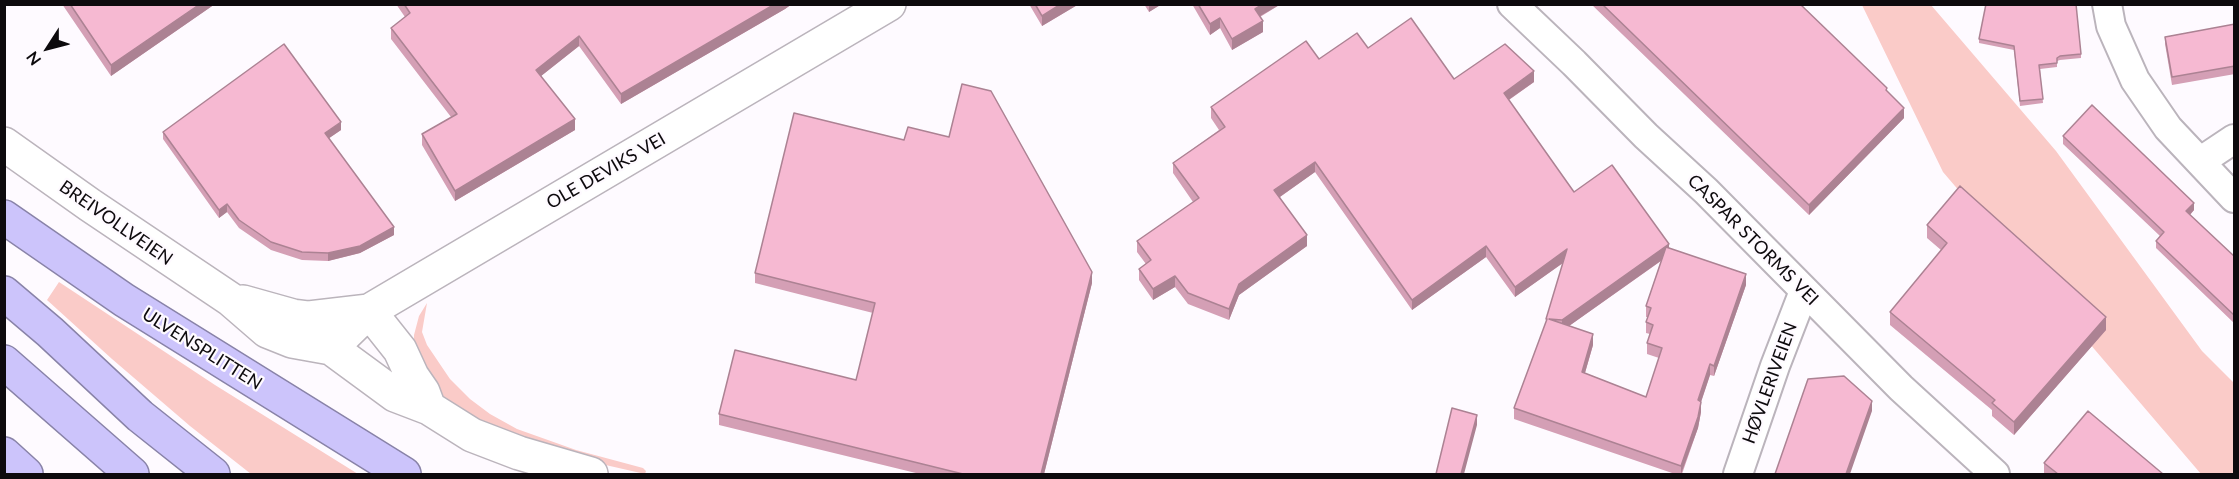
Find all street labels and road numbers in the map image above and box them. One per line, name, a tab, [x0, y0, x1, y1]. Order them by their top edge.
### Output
street label: OLE DEVIKS VEI	[543, 128, 669, 214]
street label: CASPAR STORMS VEI	[1683, 170, 1823, 310]
street label: BREIVOLLVEIEN	[55, 176, 177, 270]
street label: ULVENSPLITTEN	[138, 303, 266, 395]
street label: HØVLERIVEIEN	[1738, 319, 1802, 447]

